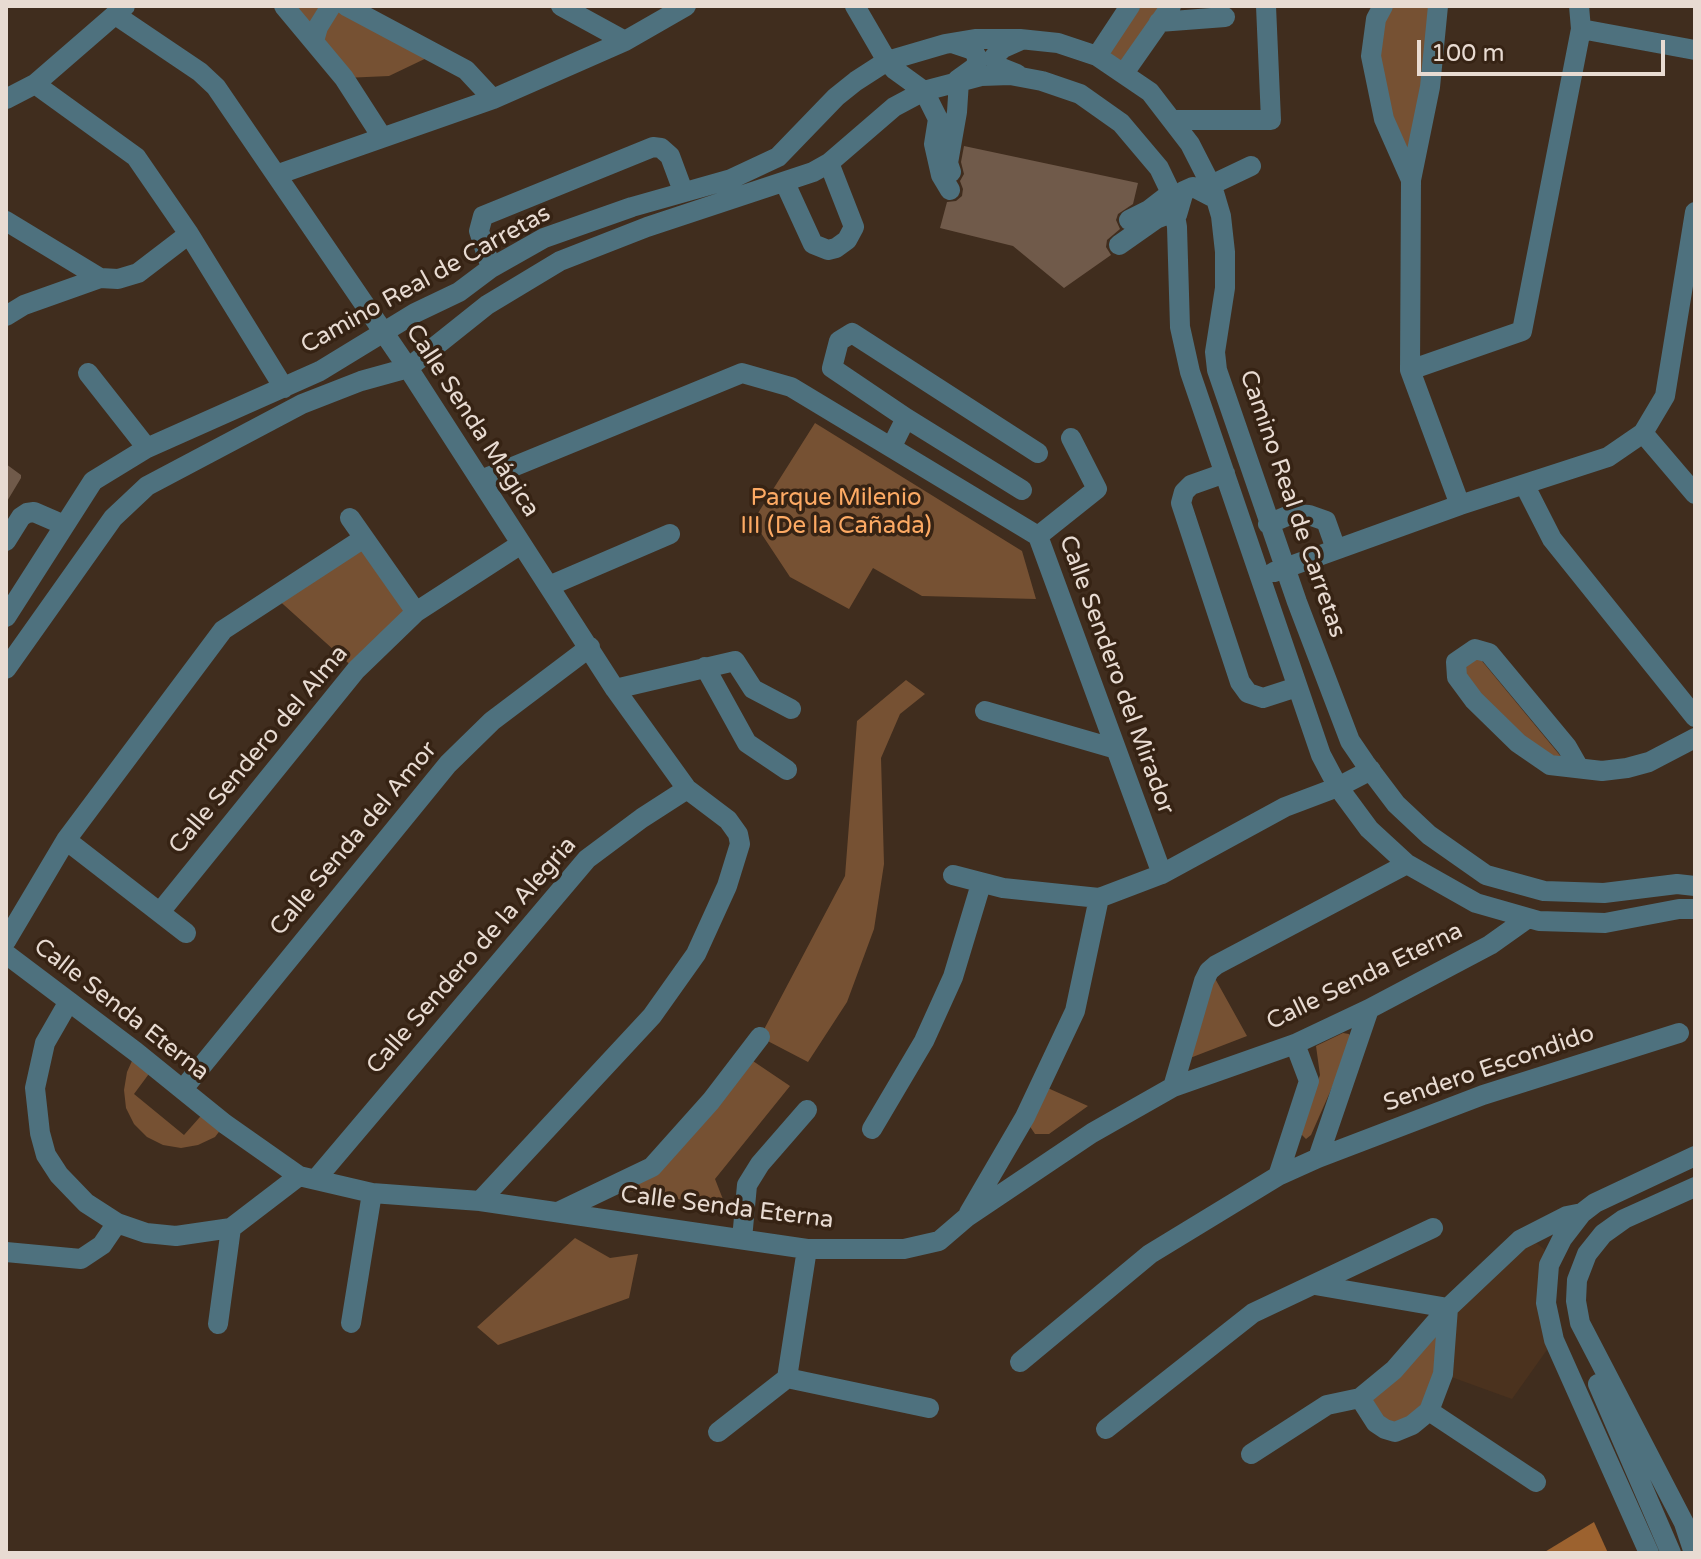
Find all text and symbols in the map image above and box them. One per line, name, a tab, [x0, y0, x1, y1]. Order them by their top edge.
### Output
scale bar	[1421, 24, 1669, 74]
text: 100 m	[1431, 39, 1505, 68]
street label: Camino Real de Carretas	[296, 199, 556, 361]
street label: Calle Senda Mágica	[399, 319, 545, 523]
street label: Camino Real de Carretas	[1233, 367, 1351, 641]
park label: Parque Milenio III (De la Cañada)	[740, 485, 932, 541]
street label: Calle Sendero del Mirador	[1052, 532, 1180, 818]
street label: Calle Sendero del Alma	[163, 640, 355, 860]
street label: Calle Senda del Amor	[264, 736, 444, 942]
street label: Calle Sendero de la Alegria	[361, 831, 583, 1081]
street label: Calle Senda Eterna	[1262, 917, 1468, 1037]
street label: Calle Senda Eterna	[28, 933, 214, 1087]
street label: Sendero Escondido	[1380, 1019, 1598, 1119]
street label: Calle Senda Eterna	[619, 1181, 835, 1235]

